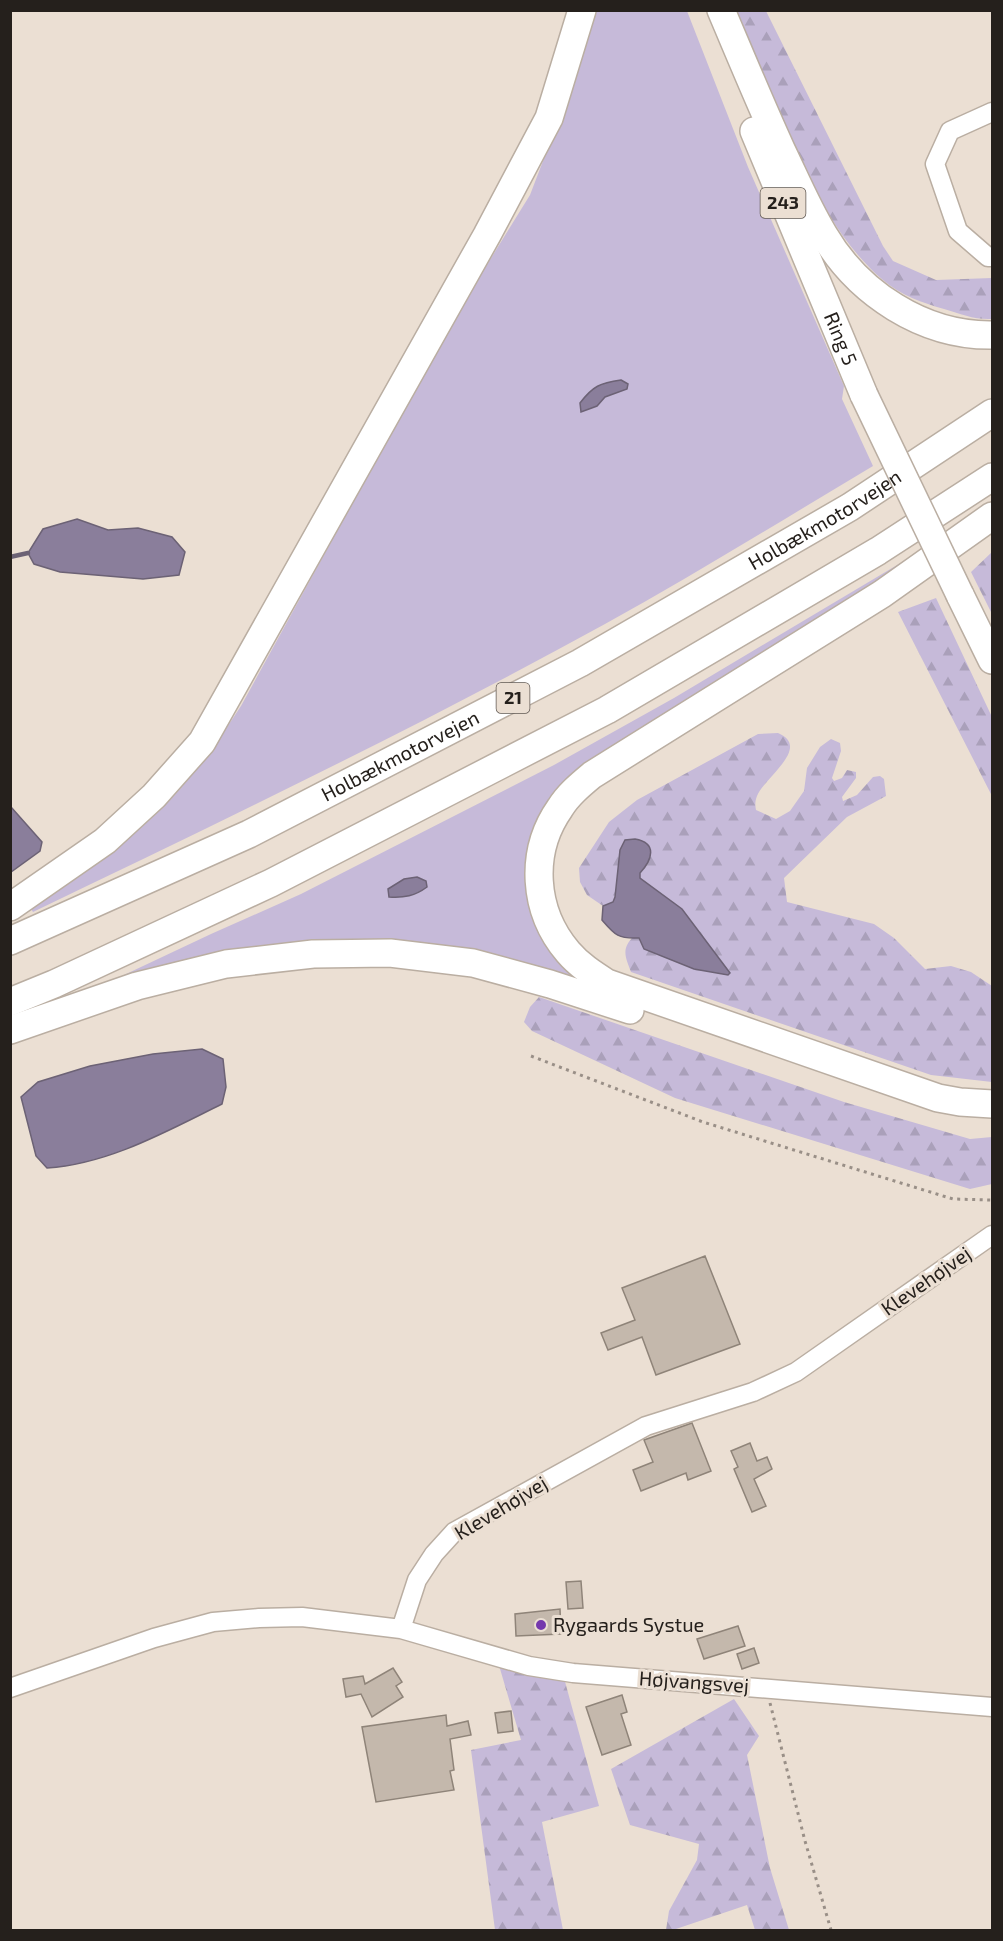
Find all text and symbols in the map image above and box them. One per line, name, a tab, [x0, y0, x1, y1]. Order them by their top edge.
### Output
road number: 243	[760, 188, 806, 218]
street label: Ring 5	[820, 308, 863, 368]
street label: Holbækmotorvejen	[744, 464, 905, 574]
road number: 21	[496, 683, 530, 713]
street label: Holbækmotorvejen	[317, 704, 483, 806]
street label: Klevehøjvej	[876, 1241, 975, 1320]
street label: Klevehøjvej	[450, 1470, 551, 1544]
place label: Rygaards Systue	[553, 1612, 704, 1636]
marker: Rygaards Systue	[534, 1618, 548, 1632]
street label: Højvangsvej	[638, 1665, 750, 1697]

